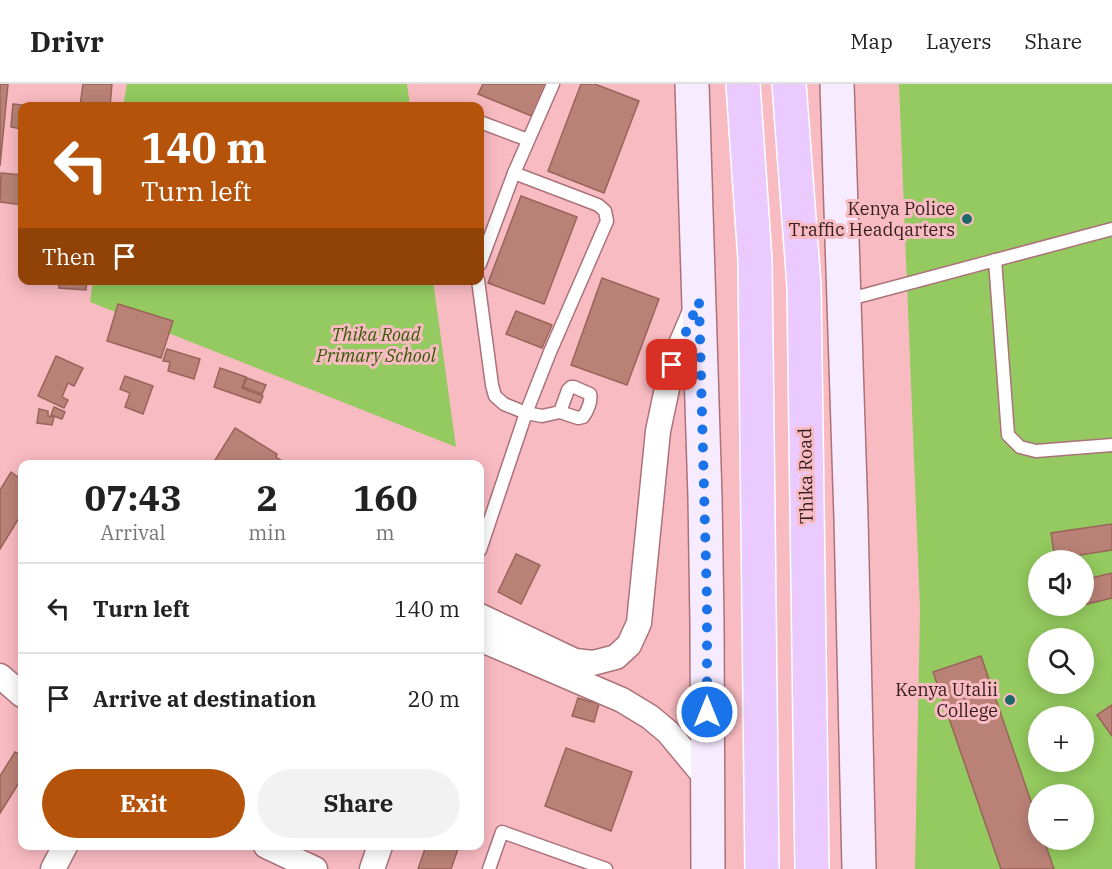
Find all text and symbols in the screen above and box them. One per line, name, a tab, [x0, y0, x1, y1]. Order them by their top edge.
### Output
text: Drivr	[30, 23, 104, 60]
text: Map	[850, 27, 893, 55]
text: Layers	[926, 27, 992, 55]
text: Share	[1025, 27, 1082, 55]
text: 140 m	[141, 120, 267, 175]
icon: left	[42, 126, 120, 204]
text: Turn left	[141, 173, 252, 208]
place label: Kenya Police Traffic Headqarters	[789, 197, 955, 241]
marker: Kenya Police Traffic Headqarters	[960, 212, 974, 226]
icon: arrive	[108, 240, 141, 273]
text: Then	[42, 242, 96, 271]
park label: Thika Road Primary School	[315, 323, 437, 367]
pin	[646, 339, 697, 390]
icon: arrive	[655, 348, 688, 381]
street label: Thika Road	[793, 428, 818, 524]
text: 07:43	[84, 474, 182, 521]
text: 2	[256, 474, 278, 521]
text: 160	[353, 474, 418, 521]
text: Arrival	[101, 519, 166, 546]
text: min	[248, 519, 286, 546]
text: m	[376, 519, 395, 546]
map controls	[1028, 550, 1094, 850]
button: sound	[1028, 550, 1094, 616]
icon: left	[42, 592, 75, 625]
text: Turn left	[93, 594, 189, 623]
text: 140 m	[394, 594, 460, 623]
button: search	[1028, 628, 1094, 694]
place label: Kenya Utalii College	[895, 678, 998, 722]
position arrow	[675, 680, 739, 744]
icon: arrive	[42, 682, 75, 715]
text: Arrive at destination	[93, 684, 316, 713]
text: 20 m	[408, 684, 460, 713]
marker: Kenya Utalii College	[1003, 693, 1017, 707]
button: +	[1028, 706, 1094, 772]
button: Exit	[42, 769, 245, 838]
button: Share	[257, 769, 460, 838]
button: −	[1028, 784, 1094, 850]

